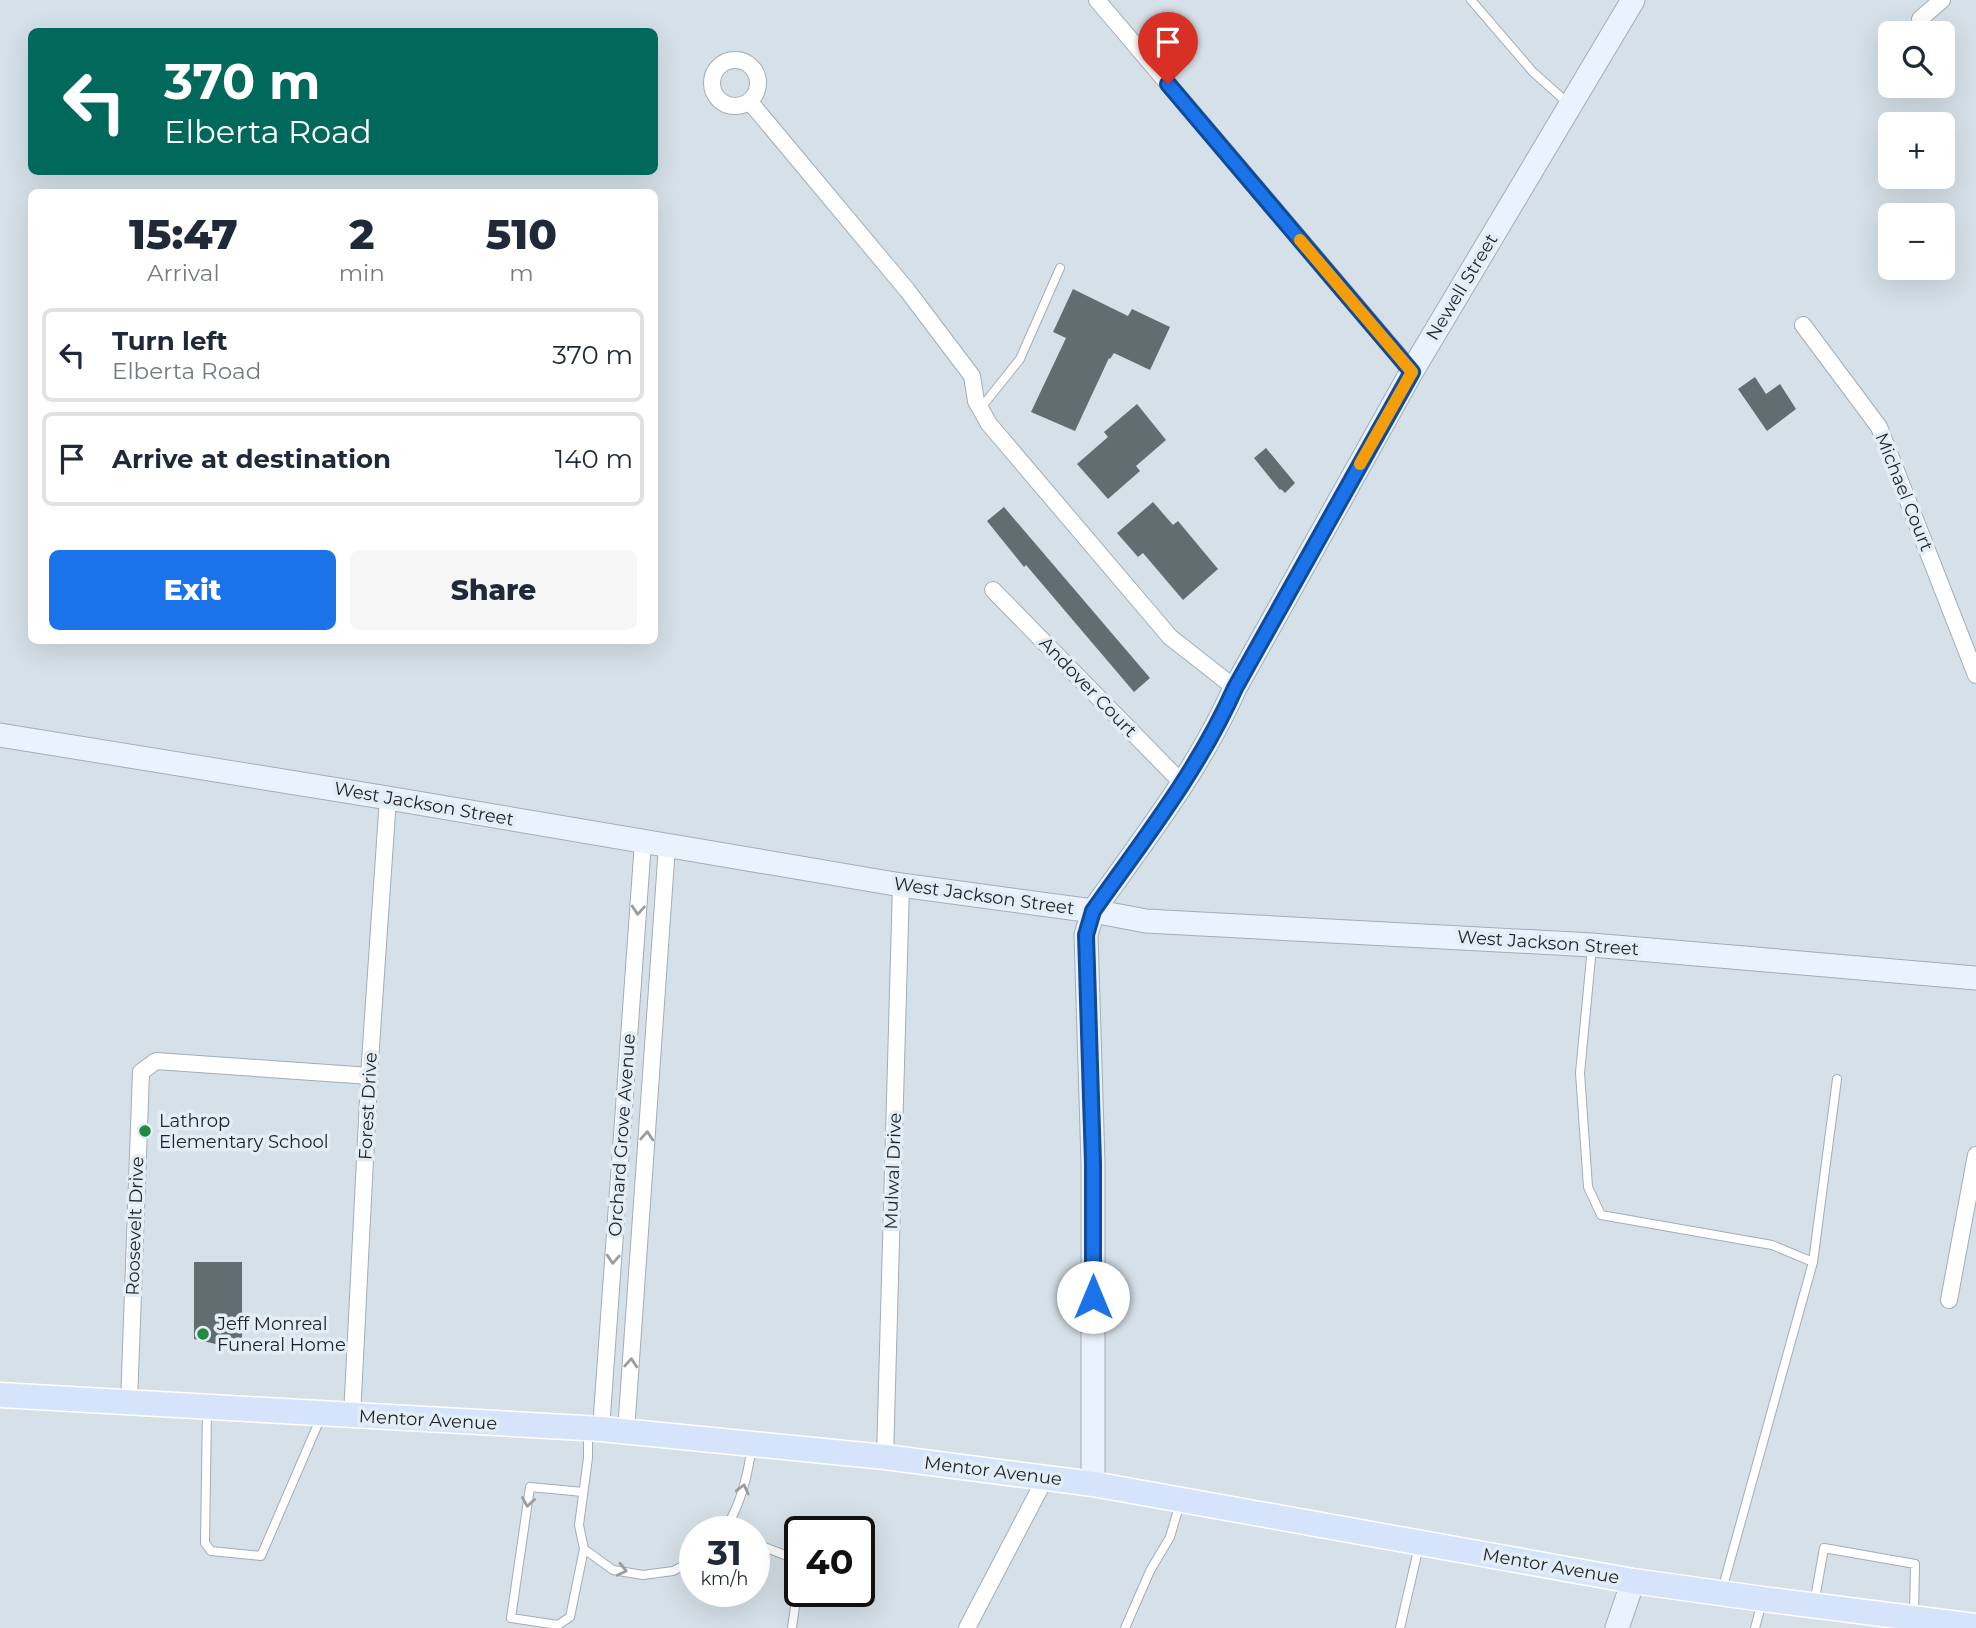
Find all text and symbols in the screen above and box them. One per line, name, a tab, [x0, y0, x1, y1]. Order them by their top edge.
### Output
pin	[1138, 12.0, 1198, 84]
map controls	[1878, 21, 1955, 280]
button: search	[1878, 21, 1955, 98]
icon: arrive	[1149, 23, 1187, 61]
text: 370 m	[164, 52, 321, 111]
icon: left	[49, 56, 140, 147]
text: Elberta Road	[164, 112, 372, 151]
button: +	[1878, 112, 1955, 189]
button: −	[1878, 203, 1955, 280]
text: 15:47	[129, 208, 238, 260]
text: 2	[349, 208, 374, 260]
text: 510	[486, 208, 557, 260]
street label: Newell Street	[1422, 230, 1502, 344]
text: Arrival	[147, 259, 220, 287]
text: min	[339, 259, 385, 287]
text: m	[509, 259, 534, 287]
text: Turn left	[112, 325, 228, 357]
icon: left	[53, 336, 91, 374]
text: 370 m	[552, 339, 633, 371]
text: Elberta Road	[112, 357, 261, 385]
street label: Michael Court	[1870, 430, 1938, 554]
icon: arrive	[53, 440, 91, 478]
text: Arrive at destination	[112, 443, 391, 475]
text: 140 m	[555, 443, 633, 475]
button: Exit	[49, 550, 336, 630]
button: Share	[350, 550, 637, 630]
street label: Andover Court	[1035, 632, 1141, 742]
street label: West Jackson Street	[332, 777, 516, 831]
street label: West Jackson Street	[892, 872, 1076, 920]
one-way arrow	[631, 905, 646, 916]
street label: West Jackson Street	[1456, 926, 1640, 960]
street label: Orchard Grove Avenue	[604, 1033, 640, 1237]
street label: Forest Drive	[354, 1051, 382, 1161]
place label: Lathrop Elementary School	[159, 1110, 329, 1153]
street label: Mulwal Drive	[880, 1112, 906, 1230]
marker: Lathrop Elementary School	[137, 1123, 153, 1139]
one-way arrow	[639, 1131, 654, 1142]
street label: Roosevelt Drive	[122, 1156, 148, 1296]
one-way arrow	[606, 1254, 621, 1265]
position arrow	[1056, 1260, 1130, 1334]
place label: Jeff Monreal Funeral Home	[216, 1313, 346, 1356]
marker: Jeff Monreal Funeral Home	[195, 1326, 211, 1342]
one-way arrow	[623, 1358, 638, 1369]
street label: Mentor Avenue	[358, 1405, 498, 1435]
street label: Mentor Avenue	[923, 1452, 1063, 1490]
one-way arrow	[735, 1484, 749, 1496]
one-way arrow	[521, 1496, 536, 1508]
speed limit sign: 40	[784, 1516, 875, 1607]
text: 31	[707, 1531, 742, 1574]
street label: Mentor Avenue	[1481, 1543, 1621, 1589]
one-way arrow	[616, 1562, 628, 1577]
text: km/h	[700, 1568, 749, 1590]

